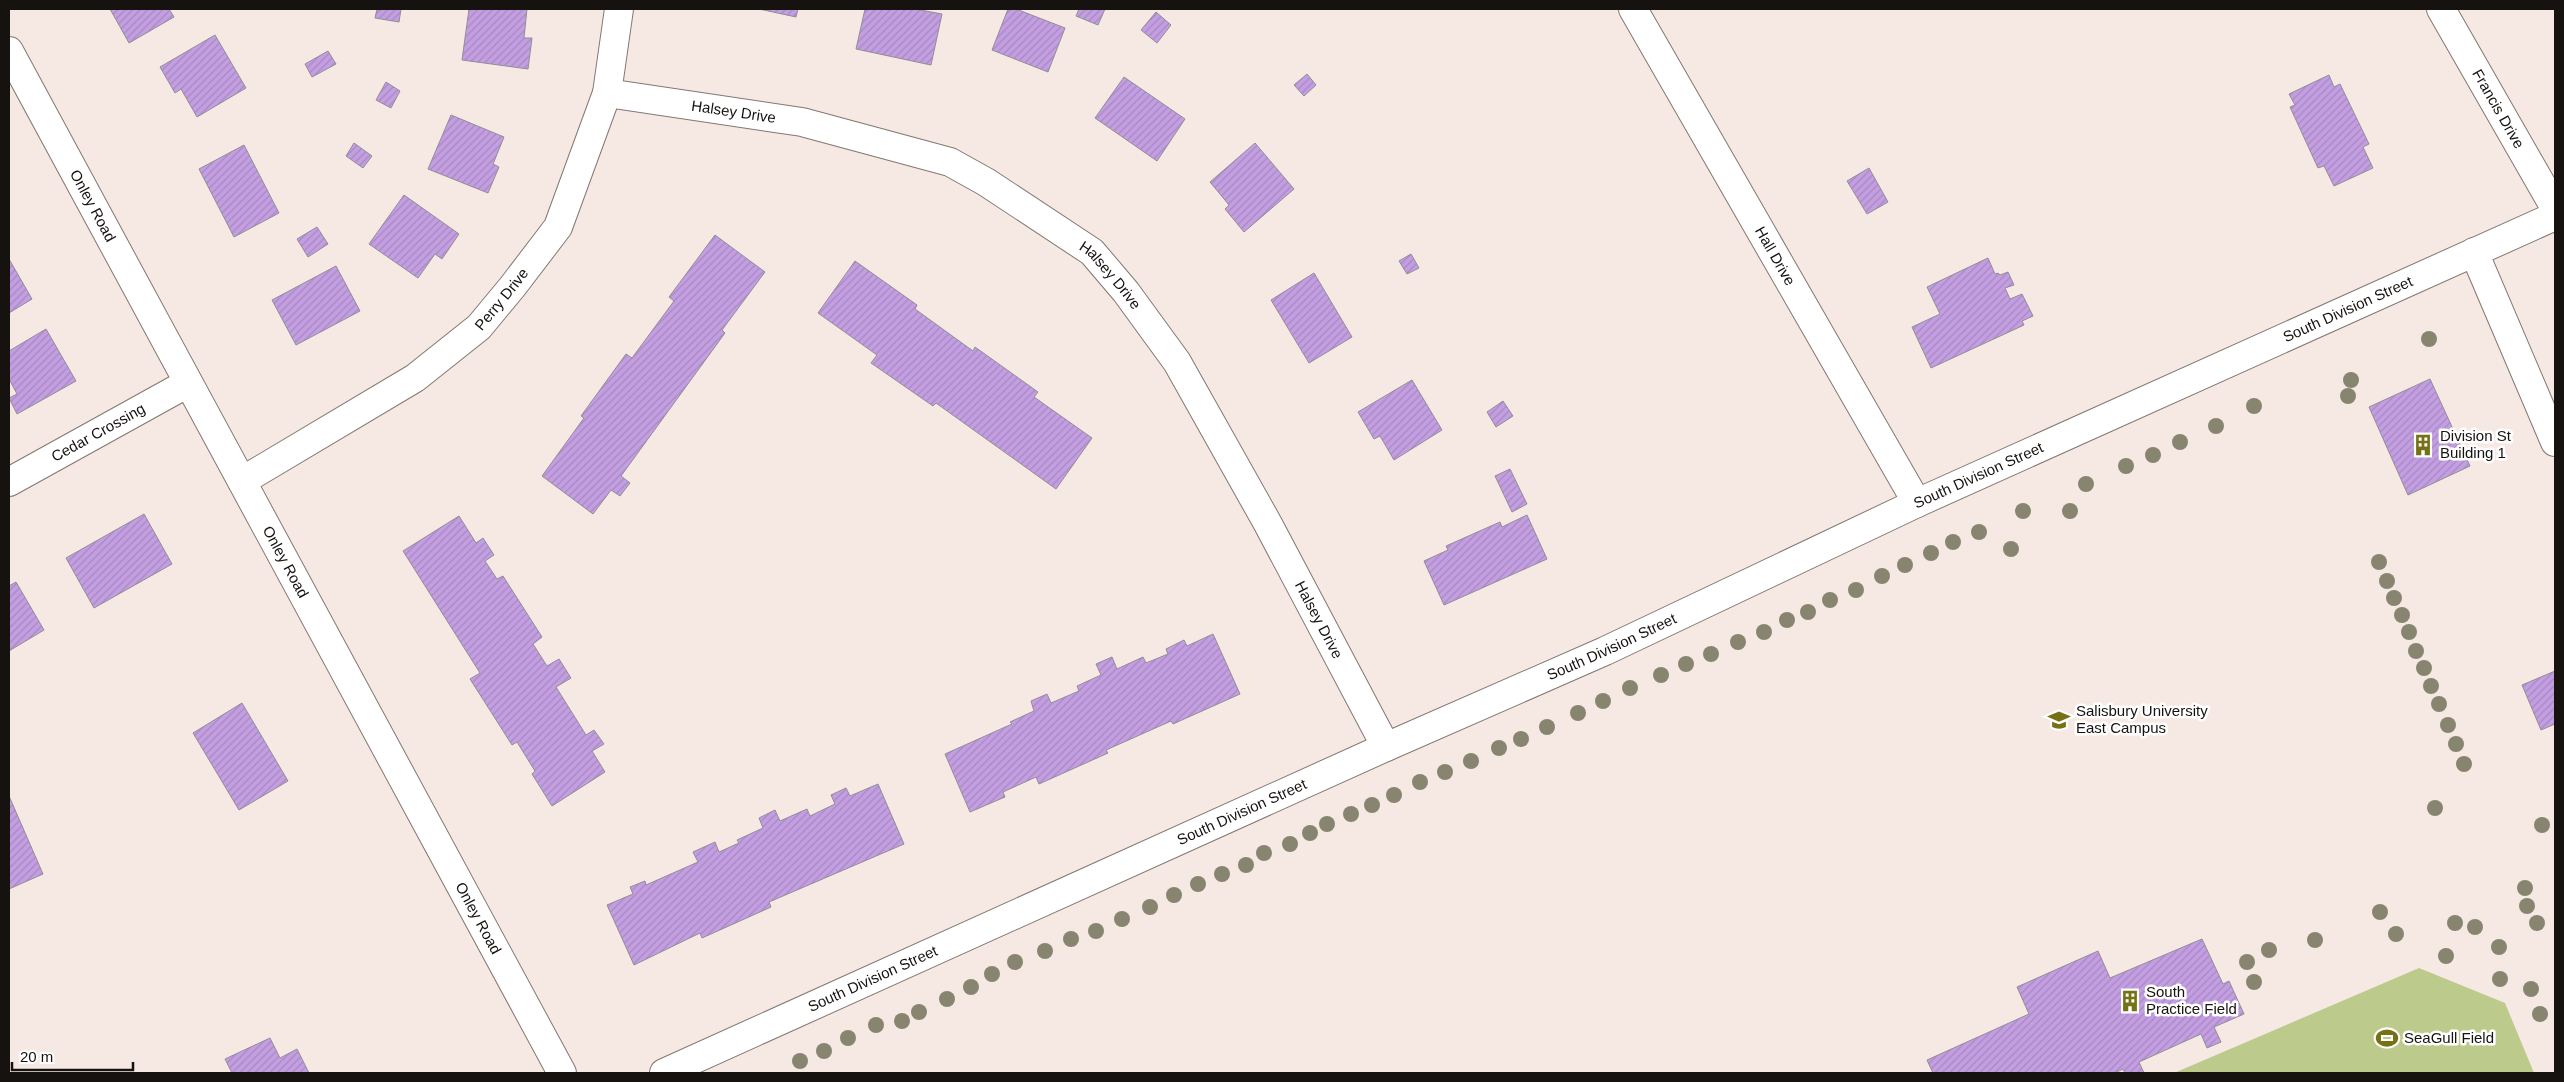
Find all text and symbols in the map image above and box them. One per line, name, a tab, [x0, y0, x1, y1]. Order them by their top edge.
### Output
street label: Francis Drive	[2469, 66, 2528, 151]
street label: Halsey Drive	[690, 97, 777, 126]
street label: Onley Road	[67, 167, 120, 244]
street label: Hall Drive	[1752, 223, 1799, 288]
street label: Halsey Drive	[1077, 237, 1145, 312]
street label: Perry Drive	[471, 265, 532, 333]
street label: South Division Street	[2280, 272, 2416, 345]
street label: Cedar Crossing	[48, 400, 148, 465]
place label: Division St Building 1	[2440, 427, 2512, 461]
building icon: Division St Building 1	[2410, 432, 2436, 458]
street label: South Division Street	[1911, 438, 2046, 511]
street label: Onley Road	[260, 523, 312, 601]
street label: Halsey Drive	[1292, 578, 1347, 661]
street label: South Division Street	[1544, 609, 1679, 683]
place label: Salisbury University East Campus	[2076, 702, 2208, 736]
school or university icon: Salisbury University East Campus	[2046, 707, 2072, 733]
street label: South Division Street	[1174, 775, 1310, 848]
street label: Onley Road	[452, 879, 505, 957]
street label: South Division Street	[805, 941, 941, 1015]
place label: South Practice Field	[2146, 983, 2237, 1017]
building icon: South Practice Field	[2117, 988, 2143, 1014]
sports icon: SeaGull Field	[2374, 1025, 2400, 1051]
place label: SeaGull Field	[2404, 1029, 2494, 1046]
scale bar	[12, 1040, 134, 1072]
text: 20 m	[20, 1048, 53, 1065]

